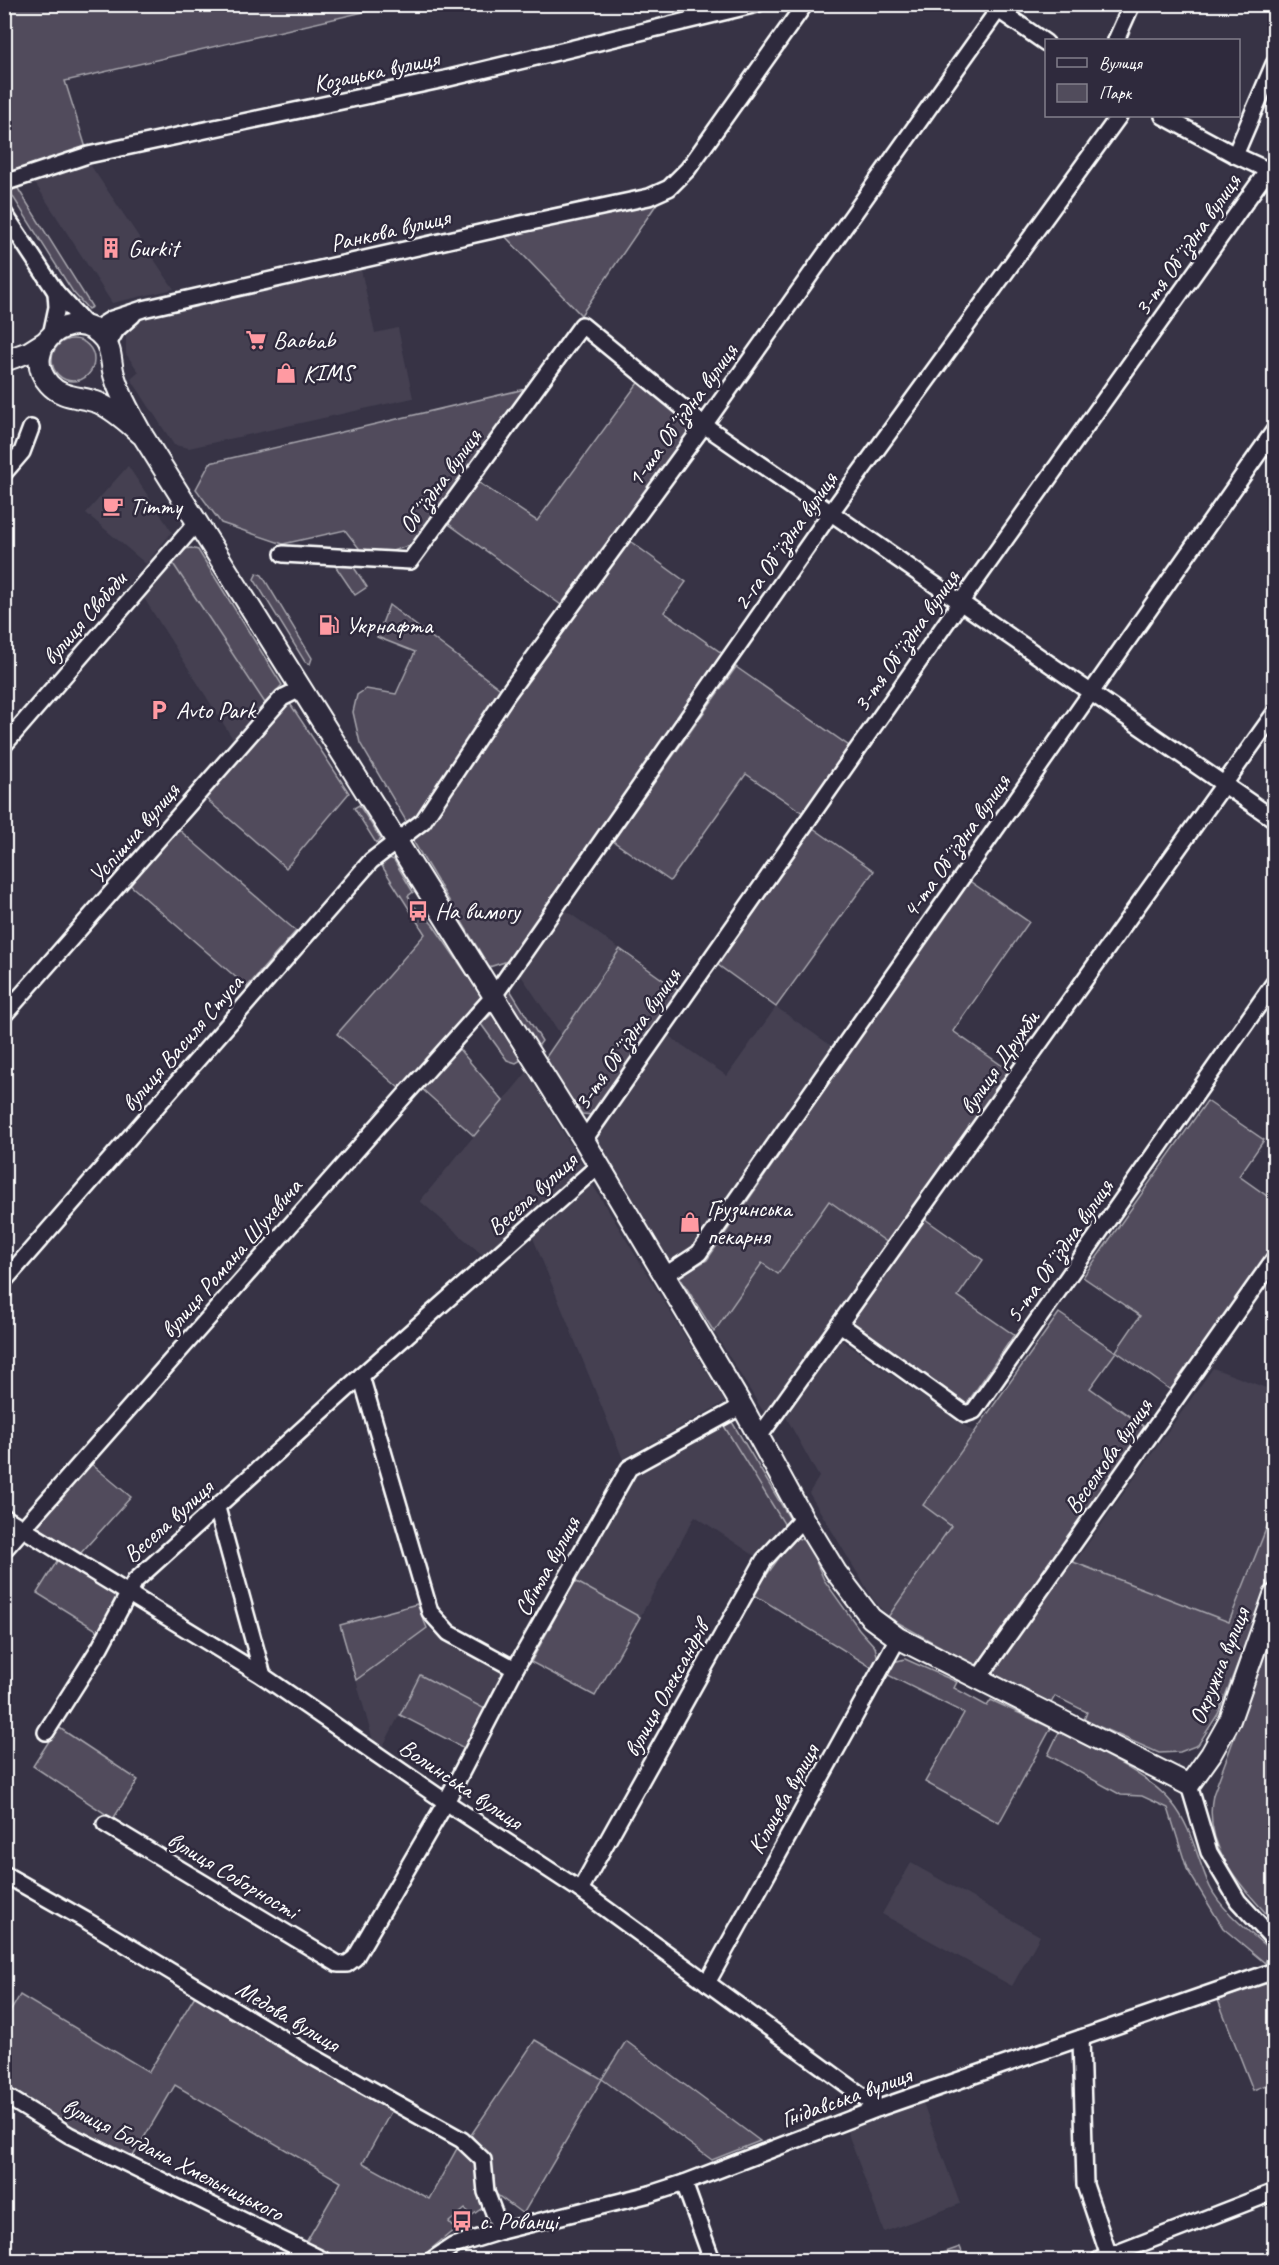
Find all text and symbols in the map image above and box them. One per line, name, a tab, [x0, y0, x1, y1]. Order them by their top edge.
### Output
legend	[1045, 39, 1240, 117]
street label: Козацька вулиця	[310, 43, 443, 100]
text: Вулиця	[1099, 52, 1143, 74]
text: Парк	[1099, 82, 1133, 104]
street label: 3-тя Обʼїздна вулиця	[1127, 167, 1249, 323]
street label: Ранкова вулиця	[327, 201, 454, 258]
place label: Gurkit	[128, 233, 181, 263]
building icon: Gurkit	[99, 236, 123, 260]
place label: Baobab	[273, 325, 337, 355]
supermarket icon: Baobab	[244, 328, 268, 352]
street label: 1-ша Обʼїздна вулиця	[620, 336, 746, 493]
place label: KIMS	[303, 358, 357, 388]
shop icon: KIMS	[274, 361, 298, 385]
street label: Обʼїздна вулиця	[392, 422, 490, 540]
street label: 2-га Обʼїздна вулиця	[726, 465, 846, 617]
place label: Timmy	[130, 491, 184, 521]
cafe icon: Timmy	[101, 494, 125, 518]
street label: вулиця Свободи	[35, 563, 134, 671]
street label: 3-тя Обʼїздна вулиця	[846, 563, 968, 719]
place label: Укрнафта	[346, 610, 434, 640]
fuel station icon: Укрнафта	[317, 613, 341, 637]
place label: Avto Park	[176, 695, 257, 725]
parking icon: Avto Park	[147, 698, 171, 722]
street label: 4-та Обʼїздна вулиця	[895, 767, 1018, 924]
street label: Успішна вулиця	[82, 775, 187, 890]
place label: На вимогу	[435, 896, 521, 926]
bus stop icon: На вимогу	[406, 899, 430, 923]
street label: 3-тя Обʼїздна вулиця	[567, 961, 689, 1117]
street label: вулиця Василя Стуса	[114, 967, 251, 1118]
street label: вулиця Дружби	[952, 1003, 1047, 1120]
street label: Весела вулиця	[481, 1145, 585, 1242]
street label: вулиця Романа Шухевича	[153, 1171, 310, 1344]
street label: 5-та Обʼїздна вулиця	[998, 1172, 1121, 1329]
place label: Грузинська пекарня	[707, 1193, 793, 1251]
shop icon: Грузинська пекарня	[678, 1210, 702, 1234]
street label: Веселкова вулиця	[1057, 1391, 1160, 1520]
street label: Весела вулиця	[117, 1472, 221, 1569]
street label: Світла вулиця	[507, 1510, 587, 1621]
street label: Окружна вулиця	[1182, 1602, 1257, 1729]
street label: вулиця Олександрів	[616, 1611, 718, 1762]
street label: Волинська вулиця	[394, 1732, 530, 1837]
street label: Кільцева вулиця	[741, 1738, 826, 1859]
street label: вулиця Соборності	[162, 1824, 306, 1927]
street label: Медова вулиця	[231, 1973, 347, 2060]
street label: Гнідавська вулиця	[777, 2059, 917, 2134]
street label: вулиця Богдана Хмельницького	[58, 2090, 290, 2228]
place label: с. Рованці	[479, 2206, 560, 2236]
bus stop icon: с. Рованці	[450, 2209, 474, 2233]

